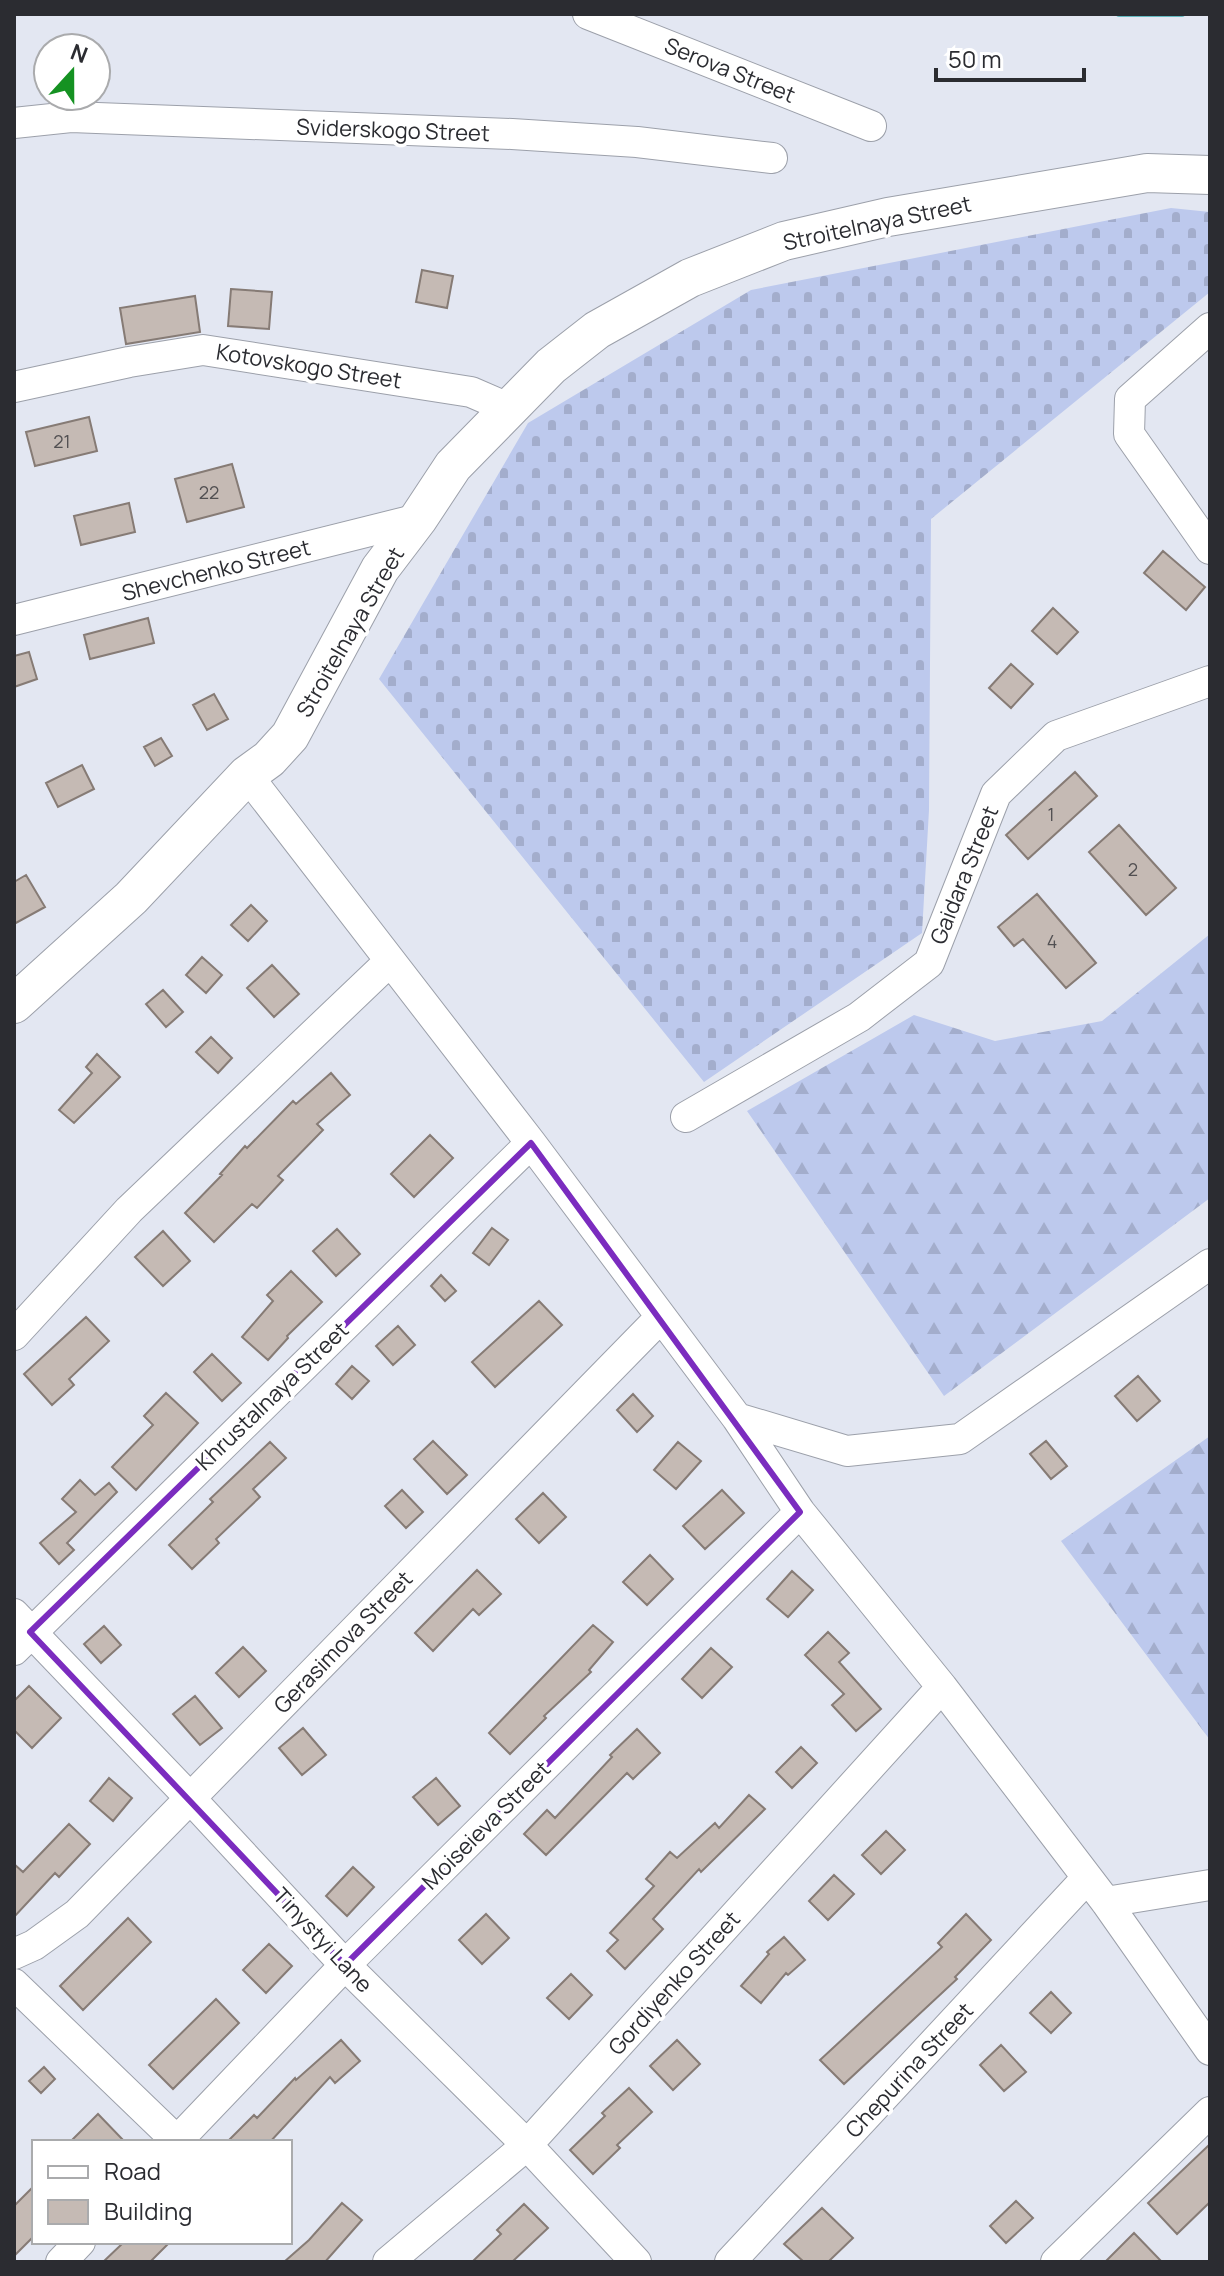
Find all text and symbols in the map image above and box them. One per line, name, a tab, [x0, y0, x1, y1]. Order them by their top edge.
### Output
street label: Serova Street	[660, 30, 800, 110]
north arrow	[32, 32, 112, 112]
scale bar	[936, 32, 1084, 82]
text: N	[66, 36, 92, 70]
text: 50 m	[948, 42, 1002, 75]
street label: Sviderskogo Street	[296, 112, 490, 148]
street label: Stroitelnaya Street	[780, 188, 974, 258]
street label: Kotovskogo Street	[214, 337, 404, 395]
house number: 21	[53, 429, 71, 453]
house number: 22	[199, 480, 219, 504]
street label: Shevchenko Street	[119, 532, 314, 608]
street label: Stroitelnaya Street	[289, 541, 411, 722]
street label: Gaidara Street	[923, 801, 1005, 949]
house number: 1	[1047, 802, 1055, 826]
house number: 2	[1128, 857, 1138, 881]
house number: 4	[1047, 929, 1057, 953]
street label: Khrustalnaya Street	[189, 1315, 355, 1477]
street label: Gerasimova Street	[267, 1564, 419, 1720]
street label: Moiseieva Street	[415, 1754, 557, 1896]
street label: Tinystyi Lane	[267, 1881, 379, 1999]
street label: Gordiyenko Street	[601, 1904, 747, 2061]
street label: Chepurina Street	[838, 1996, 980, 2144]
legend	[32, 2140, 292, 2244]
text: Road	[104, 2154, 161, 2187]
text: Building	[104, 2194, 192, 2227]

